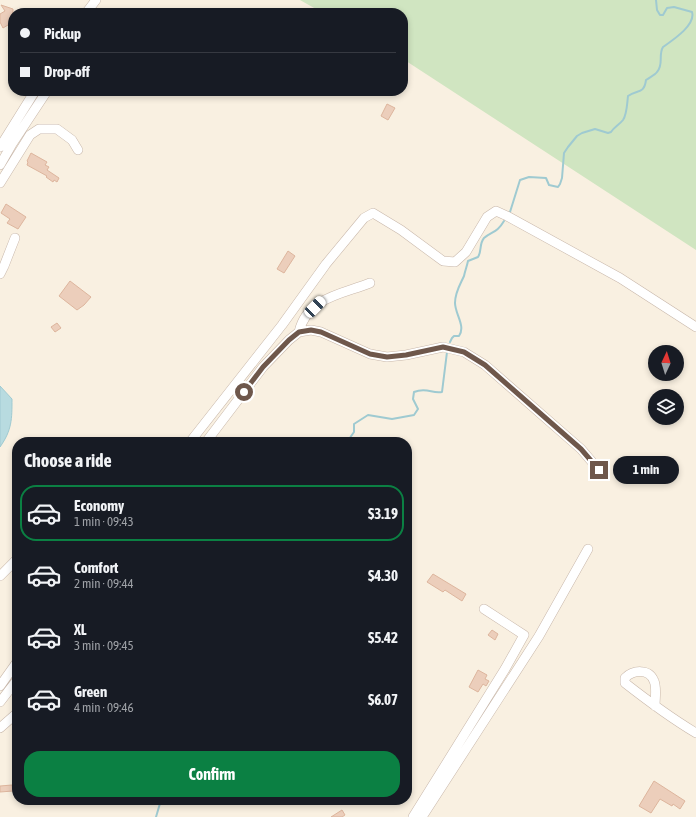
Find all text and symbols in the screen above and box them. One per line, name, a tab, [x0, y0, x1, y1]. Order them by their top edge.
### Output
text: Pickup	[44, 25, 81, 42]
text: Drop-off	[44, 63, 90, 80]
car	[302, 294, 328, 320]
north arrow	[648, 345, 684, 381]
map controls	[648, 345, 684, 425]
route start	[235, 383, 253, 401]
button: layers	[648, 389, 684, 425]
text: Choose a ride	[24, 450, 112, 471]
callout: 1 min	[613, 456, 679, 484]
route end	[590, 461, 608, 479]
text: 1 min	[633, 462, 659, 477]
icon: car	[26, 495, 62, 531]
text: Economy	[74, 497, 124, 514]
text: $3.19	[368, 505, 398, 522]
text: 1 min · 09:43	[74, 514, 134, 529]
icon: car	[26, 557, 62, 593]
text: Comfort	[74, 559, 118, 576]
text: $4.30	[368, 567, 398, 584]
text: 2 min · 09:44	[74, 576, 134, 591]
icon: car	[26, 619, 62, 655]
text: XL	[74, 621, 87, 638]
text: $5.42	[368, 629, 398, 646]
text: 3 min · 09:45	[74, 638, 134, 653]
icon: car	[26, 681, 62, 717]
text: Green	[74, 683, 107, 700]
text: $6.07	[368, 691, 398, 708]
text: 4 min · 09:46	[74, 700, 134, 715]
button: Confirm	[24, 751, 400, 797]

